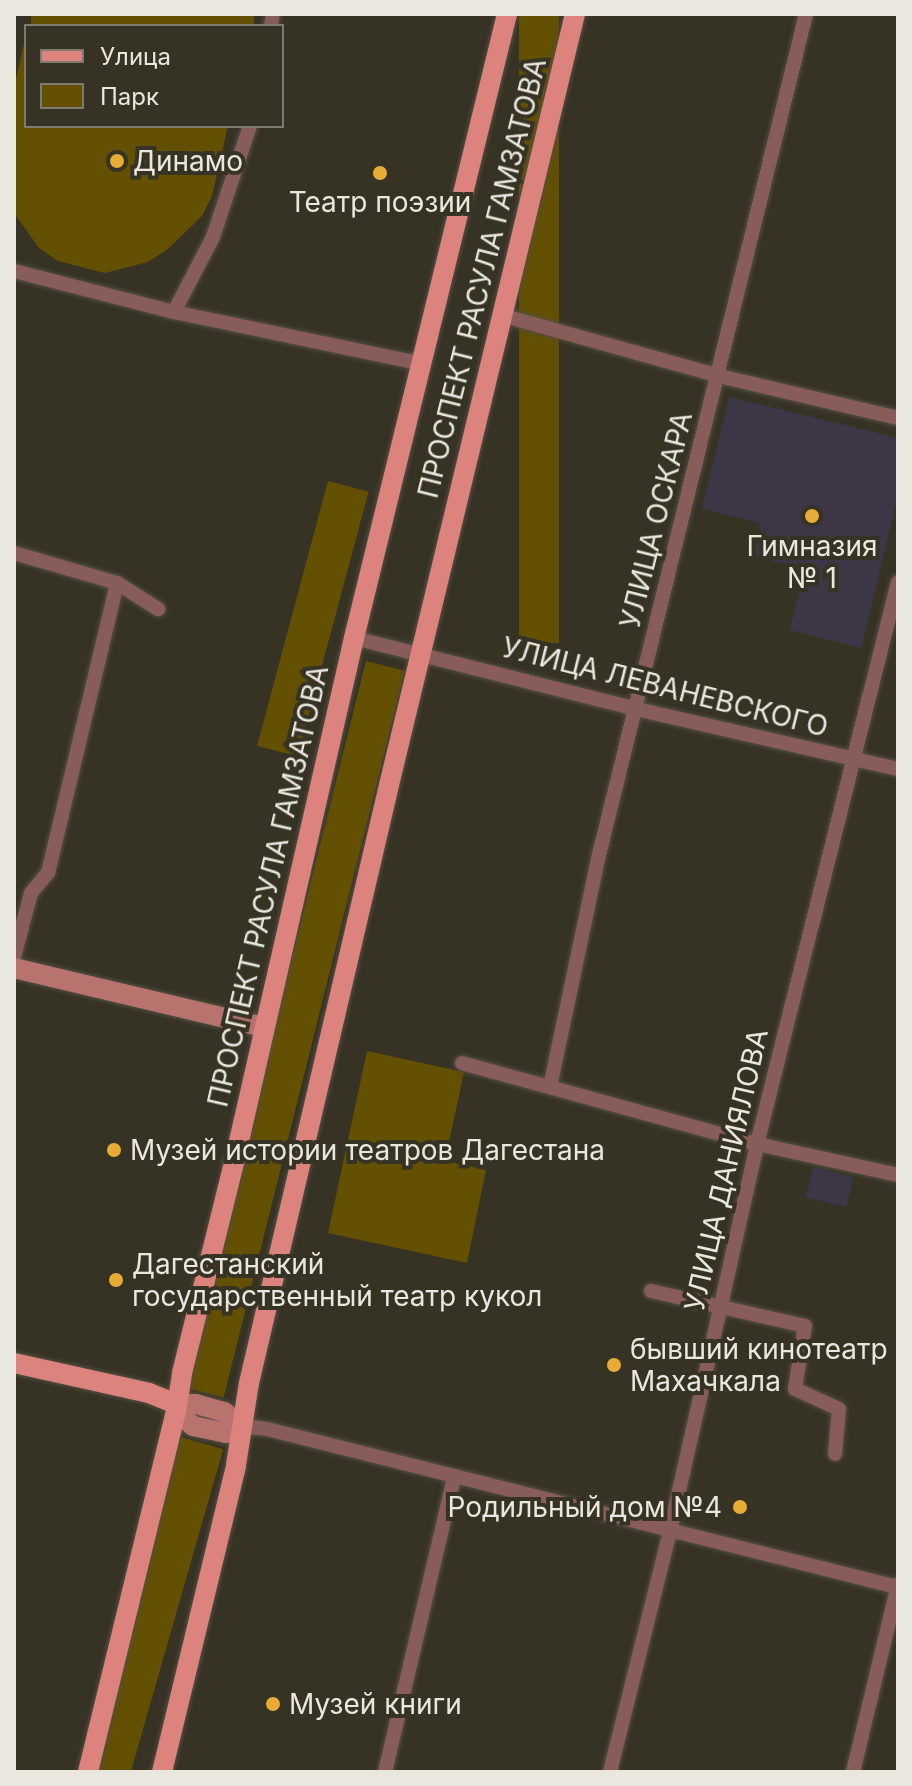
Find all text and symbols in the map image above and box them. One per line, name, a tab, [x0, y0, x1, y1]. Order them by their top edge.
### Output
legend	[24, 24, 284, 128]
text: Улица	[100, 42, 171, 71]
street label: ПРОСПЕКТ РАСУЛА ГАМЗАТОВА	[411, 55, 553, 501]
text: Парк	[100, 82, 159, 111]
place label: Динамо	[133, 144, 243, 178]
marker: Динамо	[108, 152, 126, 170]
marker: Театр поэзии	[371, 164, 389, 182]
place label: Театр поэзии	[289, 185, 471, 219]
street label: УЛИЦА ОСКАРА	[613, 408, 699, 632]
marker: Гимназия № 1	[803, 507, 821, 525]
place label: Гимназия № 1	[747, 529, 877, 595]
street label: УЛИЦА ЛЕВАНЕВСКОГО	[498, 630, 832, 744]
street label: ПРОСПЕКТ РАСУЛА ГАМЗАТОВА	[201, 662, 335, 1110]
street label: УЛИЦА ДАНИЯЛОВА	[677, 1025, 775, 1315]
place label: Музей истории театров Дагестана	[130, 1133, 605, 1167]
marker: Музей истории театров Дагестана	[105, 1141, 123, 1159]
place label: Дагестанский государственный театр кукол	[132, 1247, 542, 1313]
marker: Дагестанский государственный театр кукол	[107, 1271, 125, 1289]
place label: бывший кинотеатр Махачкала	[630, 1332, 888, 1398]
marker: бывший кинотеатр Махачкала	[605, 1356, 623, 1374]
place label: Родильный дом №4	[448, 1490, 722, 1524]
marker: Родильный дом №4	[729, 1496, 751, 1518]
place label: Музей книги	[289, 1687, 462, 1721]
marker: Музей книги	[264, 1695, 282, 1713]

